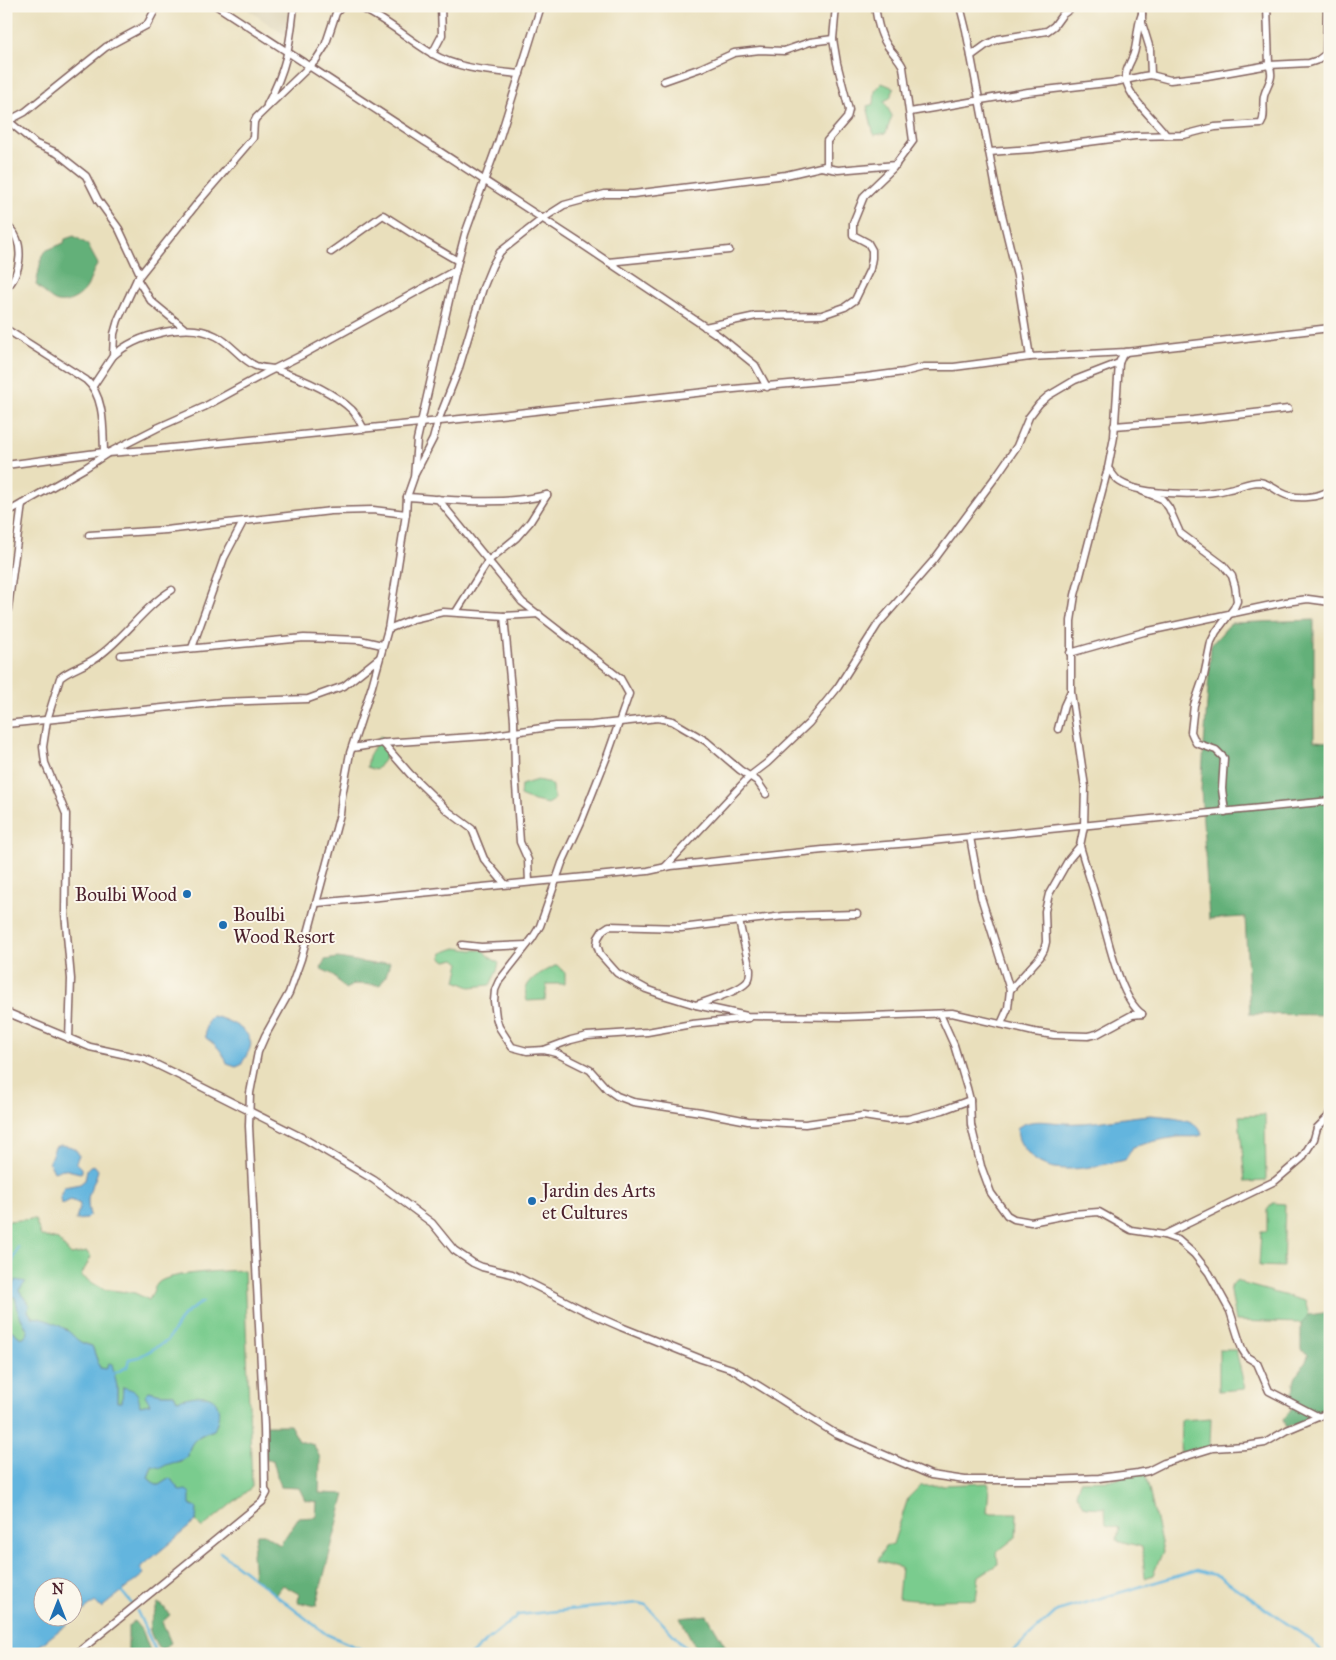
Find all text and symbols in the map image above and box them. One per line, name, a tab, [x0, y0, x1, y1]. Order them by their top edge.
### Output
place label: Boulbi Wood	[75, 883, 177, 906]
marker: Boulbi Wood	[181, 888, 193, 900]
place label: Boulbi Wood Resort	[233, 903, 335, 948]
marker: Boulbi Wood Resort	[217, 919, 229, 931]
place label: Jardin des Arts et Cultures	[540, 1179, 656, 1224]
marker: Jardin des Arts et Cultures	[526, 1195, 538, 1207]
north arrow	[32, 1578, 82, 1628]
text: N	[52, 1581, 64, 1598]

